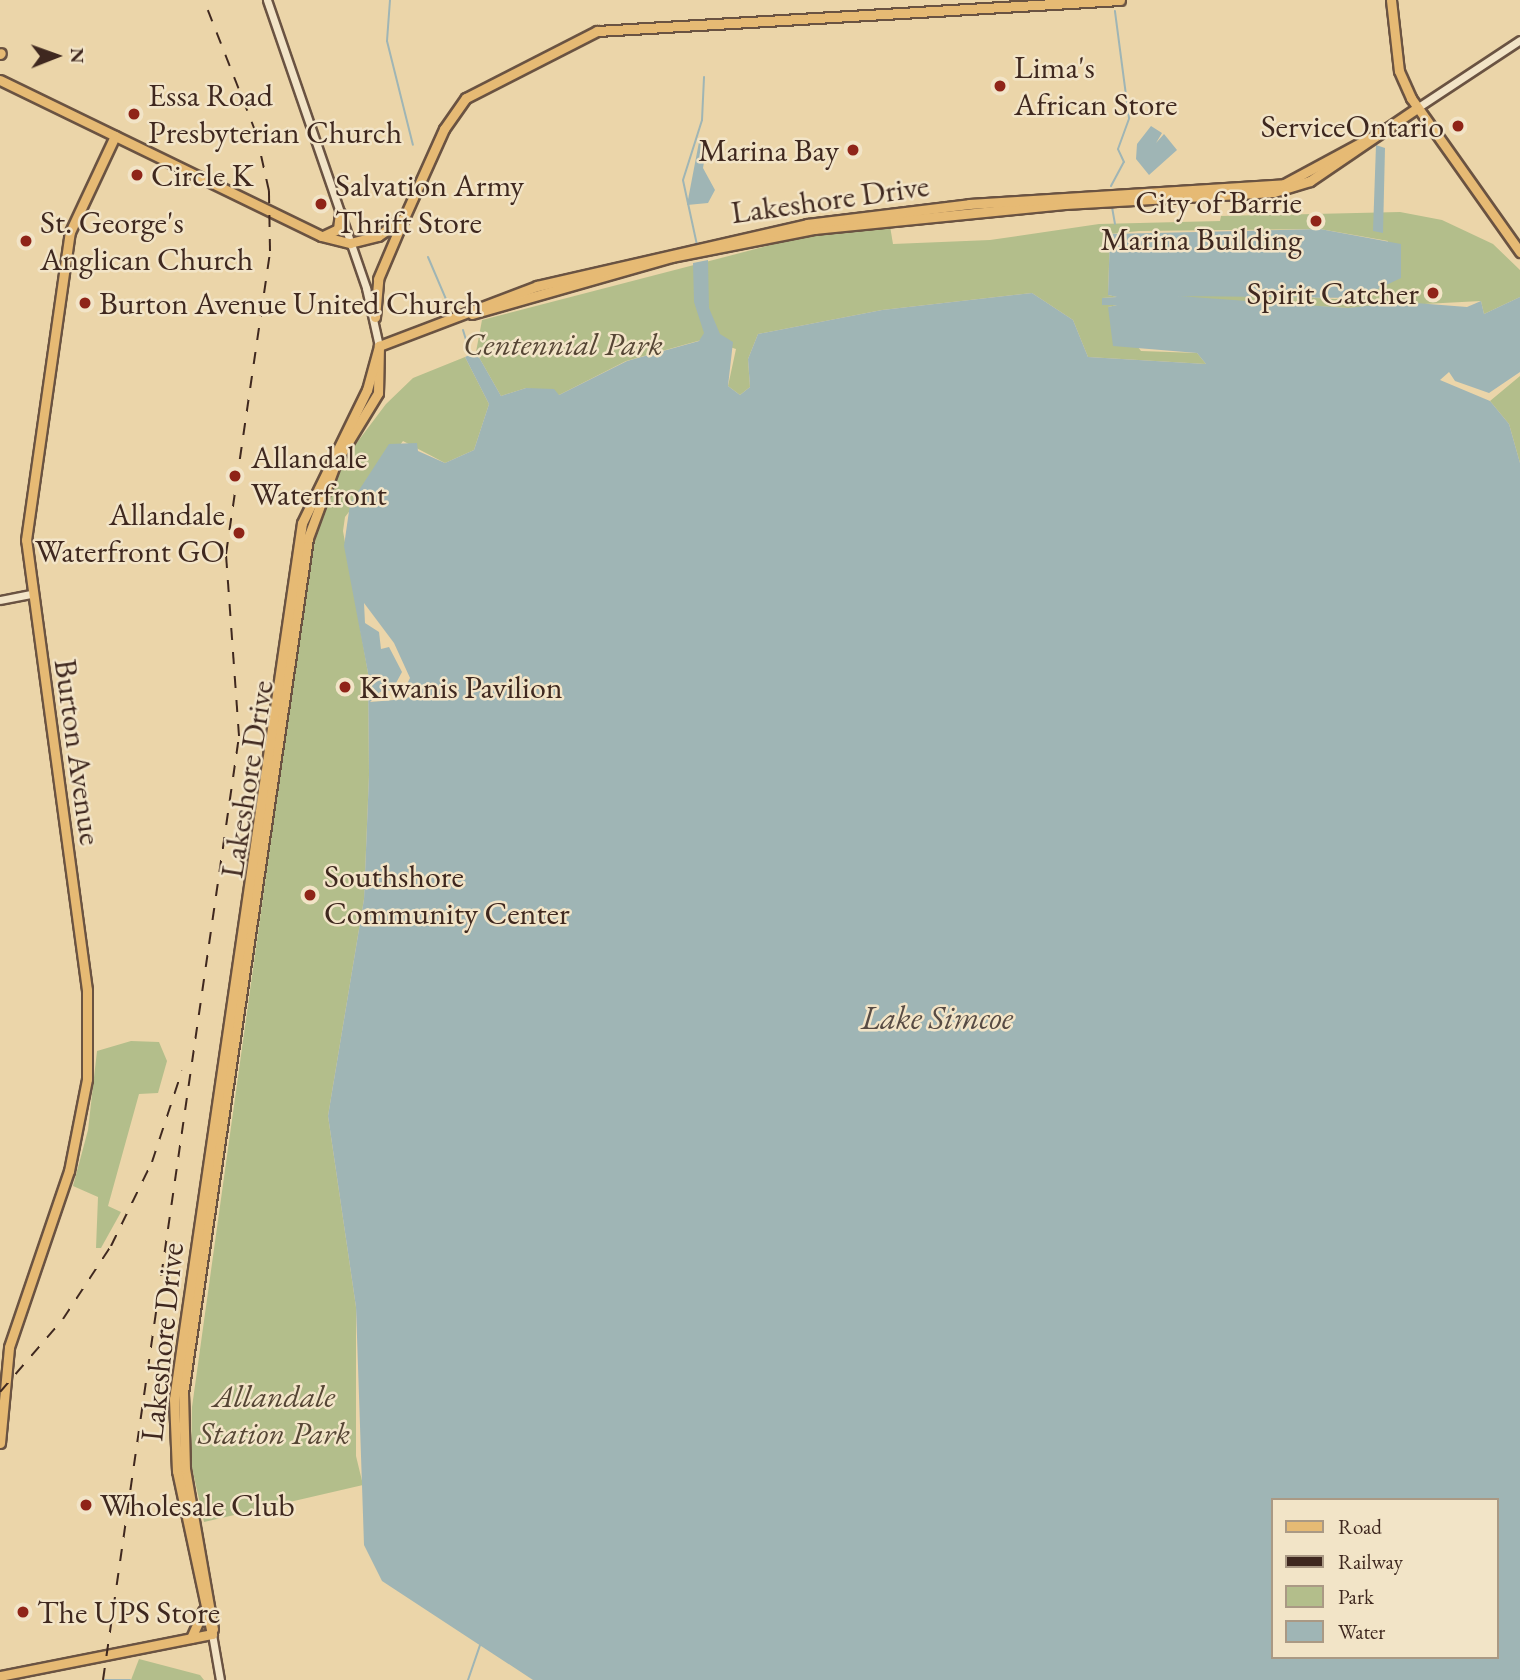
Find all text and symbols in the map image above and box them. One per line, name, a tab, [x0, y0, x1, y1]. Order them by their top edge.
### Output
north arrow	[21, 21, 91, 91]
text: N	[65, 48, 90, 64]
place label: Lima's African Store	[1014, 49, 1177, 124]
place label: Essa Road Presbyterian Church	[148, 77, 402, 152]
marker: Lima's African Store	[992, 78, 1008, 94]
marker: Essa Road Presbyterian Church	[126, 106, 142, 122]
place label: ServiceOntario	[1261, 107, 1444, 145]
marker: ServiceOntario	[1450, 118, 1466, 134]
place label: Marina Bay	[698, 131, 839, 169]
marker: Marina Bay	[845, 142, 861, 158]
place label: Circle K	[151, 156, 254, 194]
street label: Lakeshore Drive	[729, 166, 931, 232]
marker: Circle K	[129, 167, 145, 183]
place label: Salvation Army Thrift Store	[335, 167, 524, 242]
place label: City of Barrie Marina Building	[1100, 184, 1302, 259]
marker: Salvation Army Thrift Store	[313, 196, 329, 212]
place label: St. George's Anglican Church	[40, 204, 253, 279]
marker: City of Barrie Marina Building	[1308, 213, 1324, 229]
marker: St. George's Anglican Church	[18, 233, 34, 249]
place label: Spirit Catcher	[1246, 274, 1419, 312]
place label: Burton Avenue United Church	[99, 284, 482, 322]
marker: Spirit Catcher	[1425, 285, 1441, 301]
marker: Burton Avenue United Church	[77, 295, 93, 311]
park label: Centennial Park	[463, 325, 663, 363]
place label: Allandale Waterfront	[251, 439, 387, 514]
marker: Allandale Waterfront	[225, 466, 245, 486]
place label: Allandale Waterfront GO	[35, 496, 225, 571]
marker: Allandale Waterfront GO	[231, 525, 247, 541]
street label: Burton Avenue	[46, 657, 110, 847]
place label: Kiwanis Pavilion	[359, 668, 563, 706]
street label: Lakeshore Drive	[212, 677, 282, 881]
marker: Kiwanis Pavilion	[337, 679, 353, 695]
place label: Southshore Community Center	[324, 858, 570, 933]
marker: Southshore Community Center	[302, 887, 318, 903]
water label: Lake Simcoe	[861, 998, 1013, 1038]
street label: Lakeshore Drive	[132, 1241, 192, 1443]
park label: Allandale Station Park	[198, 1378, 350, 1453]
place label: Wholesale Club	[100, 1486, 295, 1524]
marker: Wholesale Club	[78, 1497, 94, 1513]
legend	[1272, 1498, 1499, 1659]
text: Road	[1338, 1513, 1382, 1540]
text: Railway	[1338, 1548, 1403, 1575]
text: Park	[1338, 1583, 1374, 1610]
place label: The UPS Store	[37, 1593, 220, 1631]
marker: The UPS Store	[15, 1604, 31, 1620]
text: Water	[1338, 1618, 1385, 1645]

